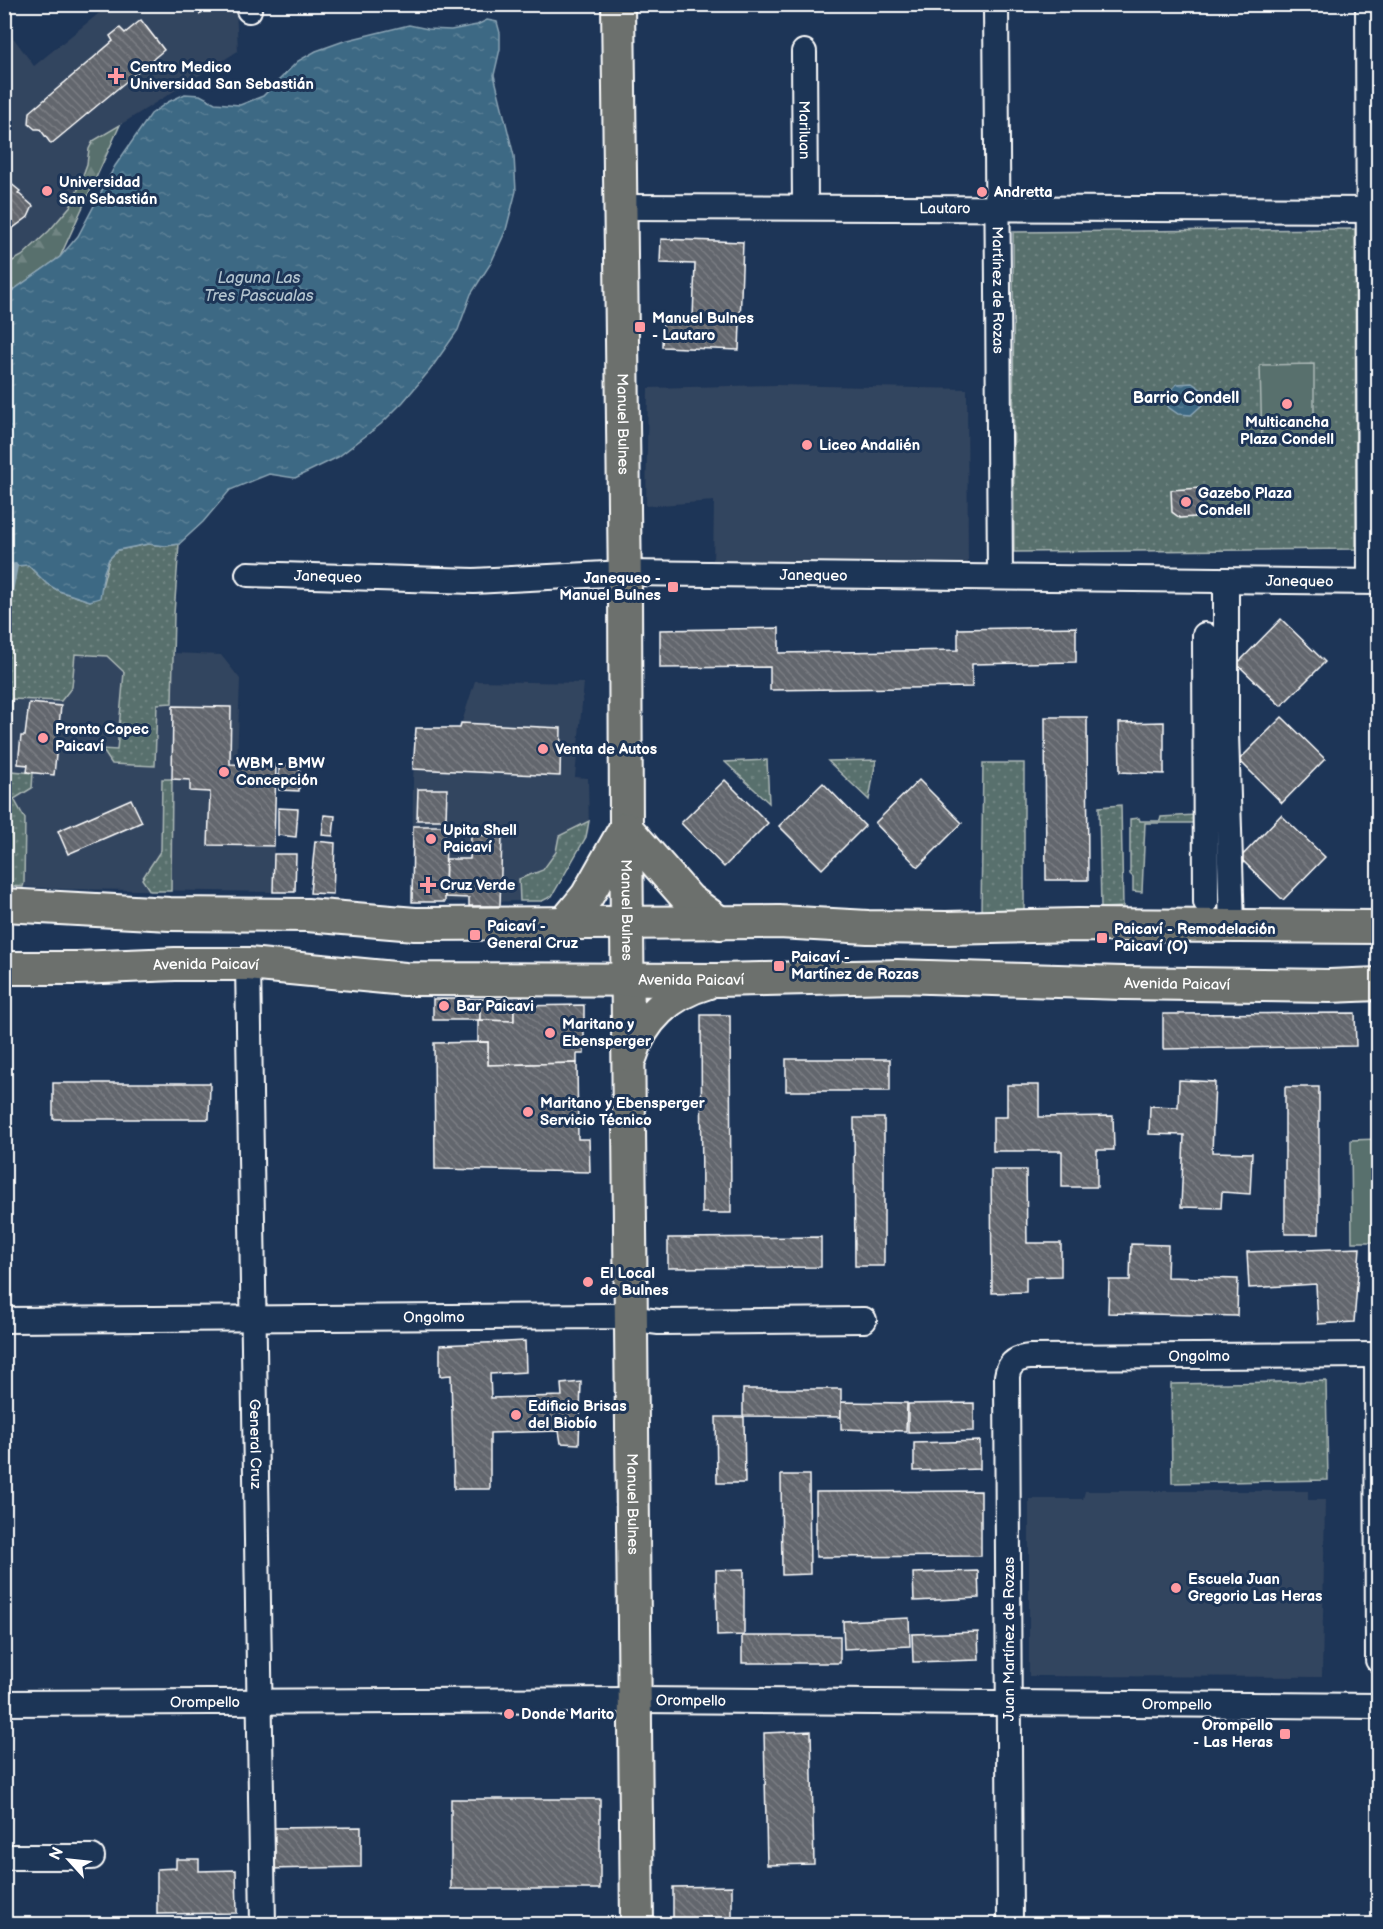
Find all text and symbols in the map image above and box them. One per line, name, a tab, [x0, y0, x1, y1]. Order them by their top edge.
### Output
place label: Centro Medico Universidad San Sebastián	[130, 58, 314, 94]
marker: Centro Medico Universidad San Sebastián	[107, 67, 125, 85]
street label: Mariluan	[794, 100, 814, 160]
place label: Universidad San Sebastián	[59, 173, 157, 209]
place label: Andretta	[993, 183, 1053, 202]
marker: Universidad San Sebastián	[40, 184, 54, 198]
marker: Andretta	[975, 185, 989, 199]
street label: Lautaro	[919, 199, 971, 218]
street label: Martínez de Rozas	[988, 226, 1007, 354]
water label: Laguna Las Tres Pascualas	[204, 269, 314, 306]
place label: Manuel Bulnes - Lautaro	[652, 309, 754, 345]
marker: Manuel Bulnes - Lautaro	[633, 320, 647, 334]
street label: Manuel Bulnes	[612, 373, 633, 475]
district label: Barrio Condell	[1133, 389, 1239, 408]
marker: Multicancha Plaza Condell	[1280, 397, 1294, 411]
place label: Multicancha Plaza Condell	[1240, 413, 1334, 449]
place label: Liceo Andalién	[819, 436, 920, 455]
marker: Liceo Andalién	[800, 438, 814, 452]
place label: Gazebo Plaza Condell	[1198, 484, 1292, 520]
marker: Gazebo Plaza Condell	[1179, 495, 1193, 509]
street label: Janequeo	[294, 566, 362, 588]
street label: Janequeo	[780, 566, 848, 586]
place label: Janequeo - Manuel Bulnes	[559, 569, 661, 605]
street label: Janequeo	[1266, 572, 1334, 591]
marker: Janequeo - Manuel Bulnes	[666, 580, 680, 594]
place label: Pronto Copec Paicaví	[55, 720, 149, 756]
marker: Pronto Copec Paicaví	[36, 731, 50, 745]
place label: Venta de Autos	[555, 740, 657, 759]
marker: Venta de Autos	[536, 742, 550, 756]
place label: WBM - BMW Concepción	[236, 754, 325, 790]
marker: WBM - BMW Concepción	[217, 765, 231, 779]
place label: Upita Shell Paicaví	[443, 821, 517, 857]
marker: Upita Shell Paicaví	[424, 832, 438, 846]
street label: Manuel Bulnes	[616, 859, 636, 961]
place label: Cruz Verde	[440, 876, 516, 895]
marker: Cruz Verde	[421, 878, 435, 892]
place label: Paicaví - General Cruz	[487, 917, 579, 953]
place label: Paicaví - Remodelación Paicaví (O)	[1114, 920, 1276, 956]
marker: Paicaví - General Cruz	[468, 928, 482, 942]
marker: Paicaví - Remodelación Paicaví (O)	[1095, 931, 1109, 945]
place label: Paicaví - Martínez de Rozas	[791, 948, 919, 984]
street label: Avenida Paicaví	[153, 955, 260, 975]
marker: Paicaví - Martínez de Rozas	[772, 959, 786, 973]
street label: Avenida Paicaví	[638, 970, 745, 990]
street label: Avenida Paicaví	[1124, 974, 1231, 995]
place label: Bar Paicavi	[456, 997, 534, 1016]
marker: Bar Paicavi	[437, 999, 451, 1013]
place label: Maritano y Ebensperger	[562, 1015, 652, 1051]
marker: Maritano y Ebensperger	[543, 1026, 557, 1040]
place label: Maritano y Ebensperger Servicio Técnico	[540, 1094, 706, 1130]
marker: Maritano y Ebensperger Servicio Técnico	[521, 1105, 535, 1119]
place label: El Local de Bulnes	[600, 1264, 669, 1300]
marker: El Local de Bulnes	[581, 1275, 595, 1289]
street label: Ongolmo	[403, 1308, 465, 1327]
street label: Ongolmo	[1169, 1347, 1230, 1366]
place label: Edificio Brisas del Biobío	[528, 1397, 627, 1433]
street label: General Cruz	[245, 1399, 265, 1490]
marker: Edificio Brisas del Biobío	[509, 1408, 523, 1422]
street label: Manuel Bulnes	[622, 1453, 642, 1555]
street label: Juan Martínez de Rozas	[1000, 1556, 1019, 1721]
place label: Escuela Juan Gregorio Las Heras	[1188, 1570, 1322, 1606]
marker: Escuela Juan Gregorio Las Heras	[1169, 1581, 1183, 1595]
street label: Orompello	[656, 1691, 726, 1711]
street label: Orompello	[170, 1693, 240, 1712]
street label: Orompello	[1142, 1695, 1212, 1715]
place label: Donde Marito	[521, 1705, 615, 1724]
marker: Donde Marito	[502, 1707, 516, 1721]
place label: Orompello - Las Heras	[1193, 1716, 1273, 1752]
marker: Orompello - Las Heras	[1278, 1727, 1292, 1741]
north arrow	[39, 1830, 99, 1890]
text: N	[46, 1844, 68, 1864]

